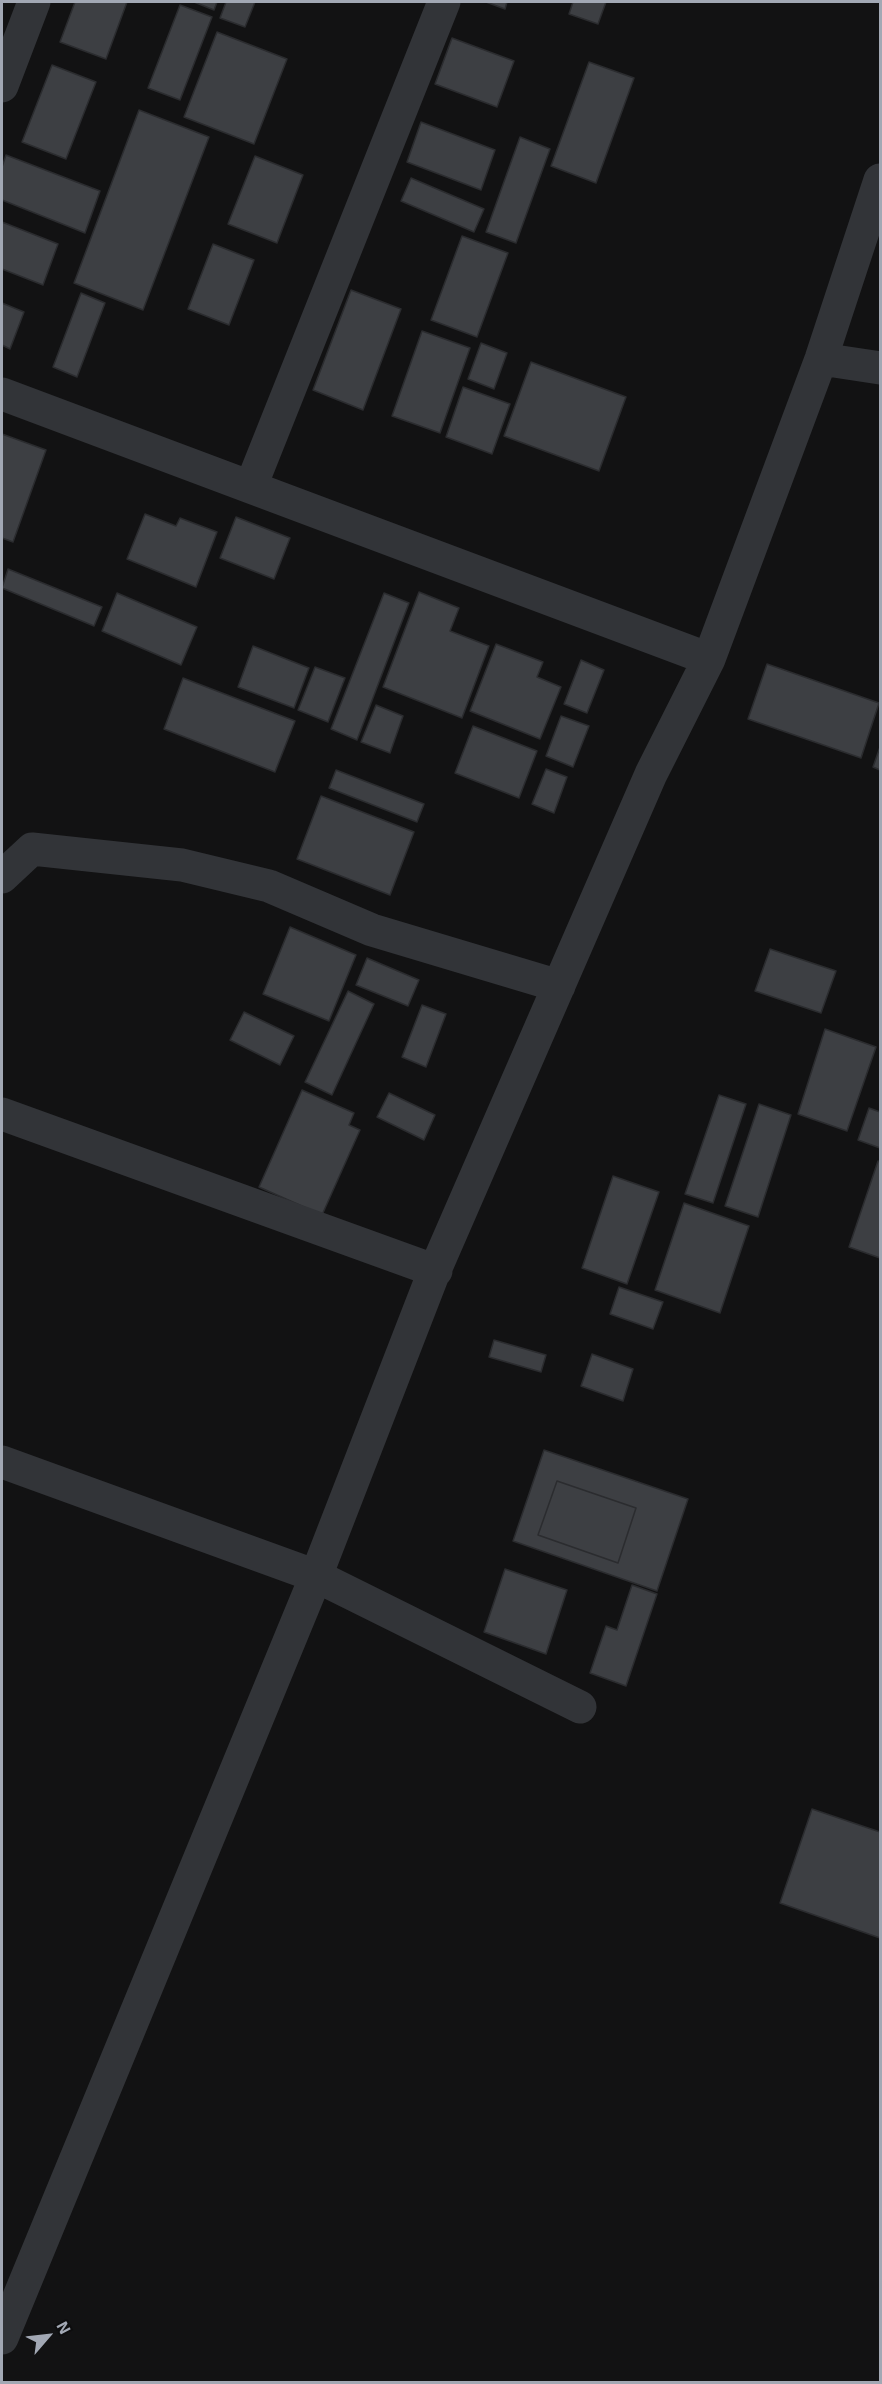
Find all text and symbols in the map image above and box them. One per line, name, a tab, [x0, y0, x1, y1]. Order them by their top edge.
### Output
north arrow	[18, 2306, 78, 2366]
text: N	[53, 2318, 75, 2337]

